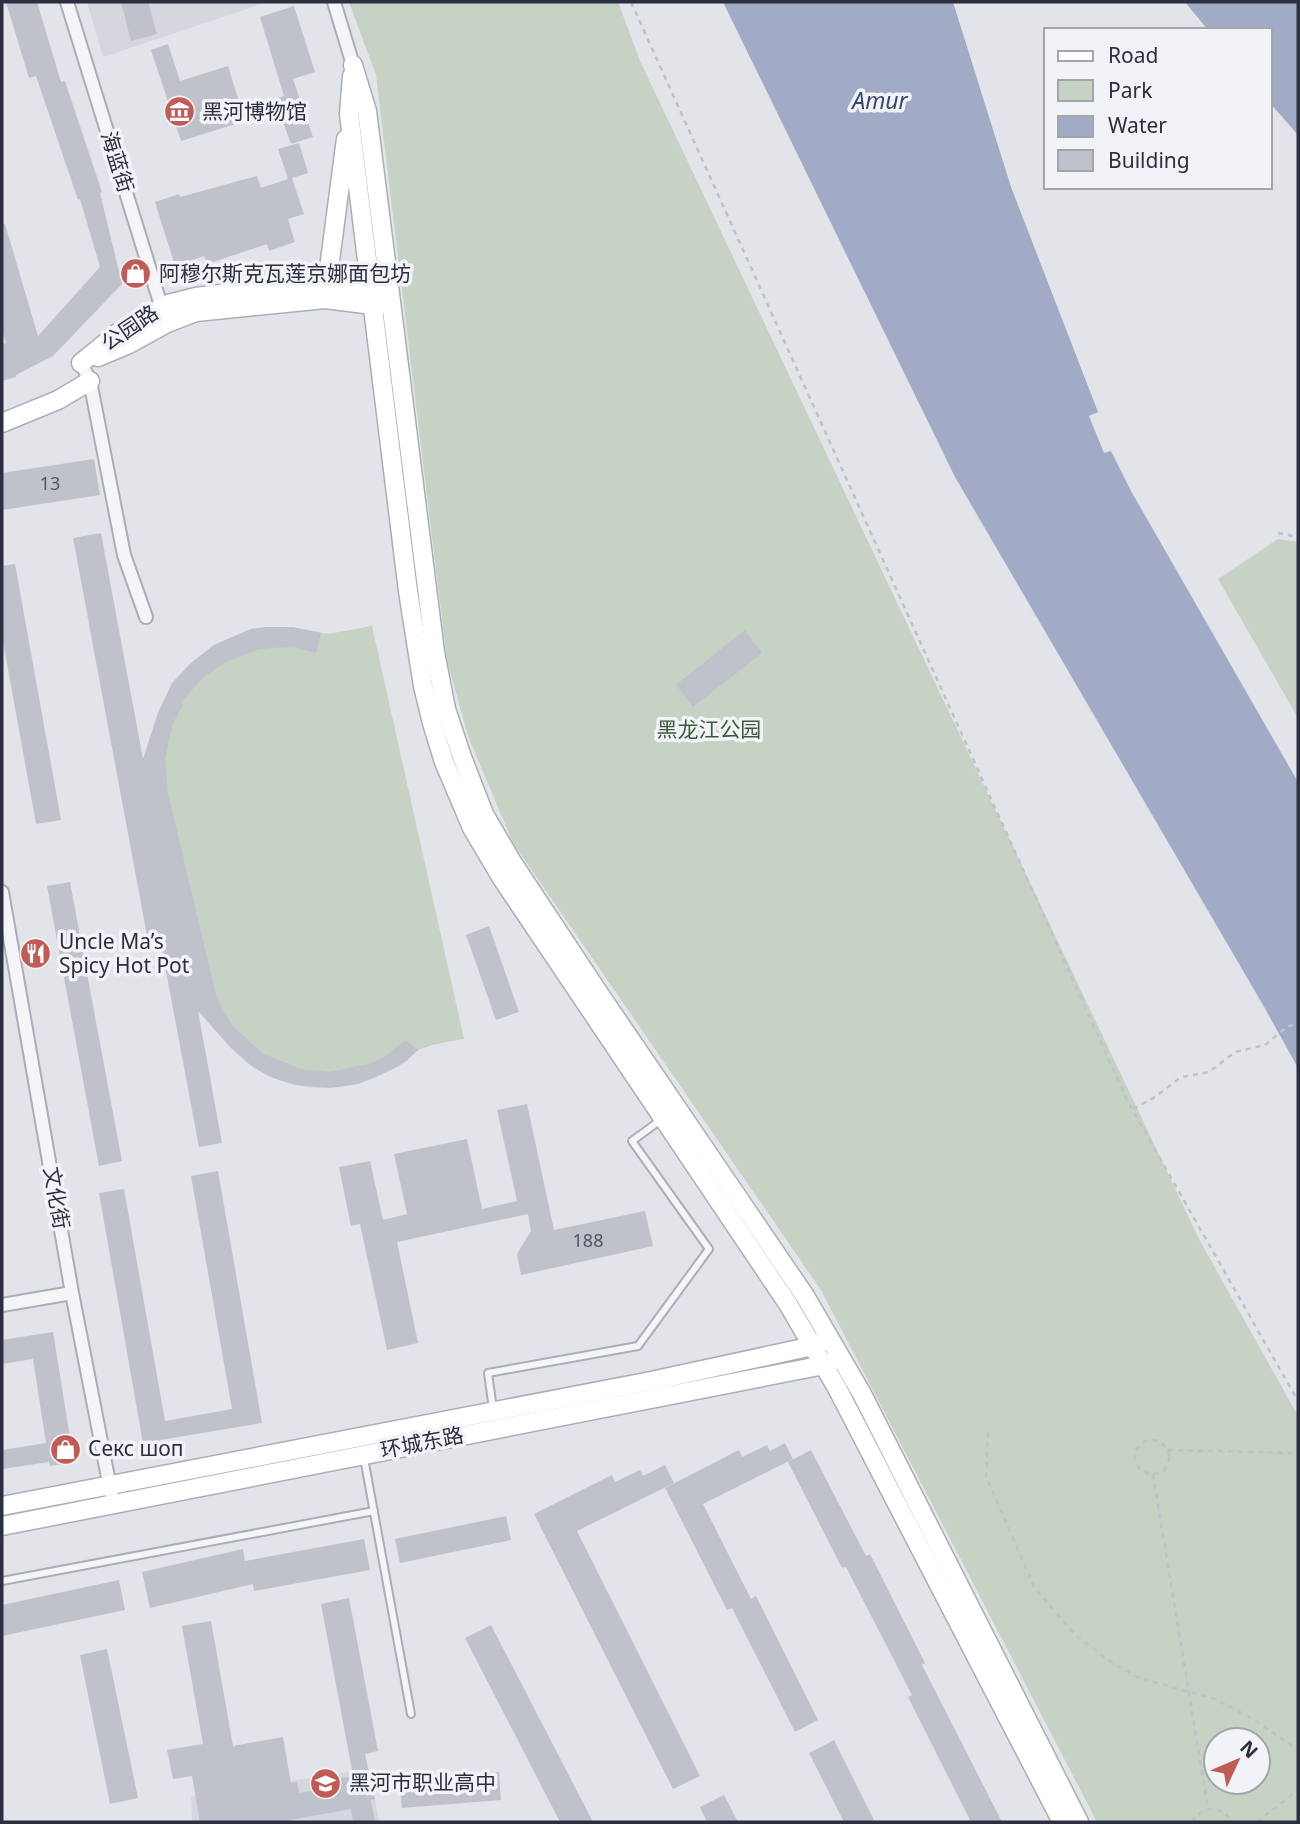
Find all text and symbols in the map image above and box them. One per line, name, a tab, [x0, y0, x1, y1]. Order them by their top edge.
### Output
legend	[1044, 28, 1272, 189]
text: Road	[1108, 41, 1158, 69]
text: Park	[1108, 76, 1153, 104]
water label: Amur	[850, 84, 909, 116]
museum icon: 黑河博物馆	[162, 95, 196, 129]
place label: 黑河博物馆	[202, 97, 307, 125]
text: Water	[1108, 111, 1167, 139]
street label: 海蓝街	[95, 127, 141, 196]
text: Building	[1108, 146, 1190, 174]
shop icon: 阿穆尔斯克瓦莲京娜面包坊	[119, 257, 153, 291]
place label: 阿穆尔斯克瓦莲京娜面包坊	[159, 259, 411, 287]
street label: 公园路	[95, 298, 163, 356]
house number: 13	[40, 471, 60, 495]
park label: 黑龙江公园	[657, 715, 762, 743]
place label: Uncle Ma’s Spicy Hot Pot	[59, 927, 190, 979]
restaurant icon: Uncle Ma’s Spicy Hot Pot	[19, 937, 53, 971]
street label: 文化街	[38, 1164, 76, 1231]
house number: 188	[573, 1228, 603, 1252]
street label: 环城东路	[378, 1420, 466, 1464]
shop icon: Секс шоп	[48, 1432, 82, 1466]
place label: Секс шоп	[88, 1434, 184, 1462]
north arrow	[1202, 1726, 1272, 1796]
text: N	[1235, 1735, 1264, 1764]
school or university icon: 黑河市职业高中	[309, 1766, 343, 1800]
place label: 黑河市职业高中	[349, 1768, 496, 1796]

